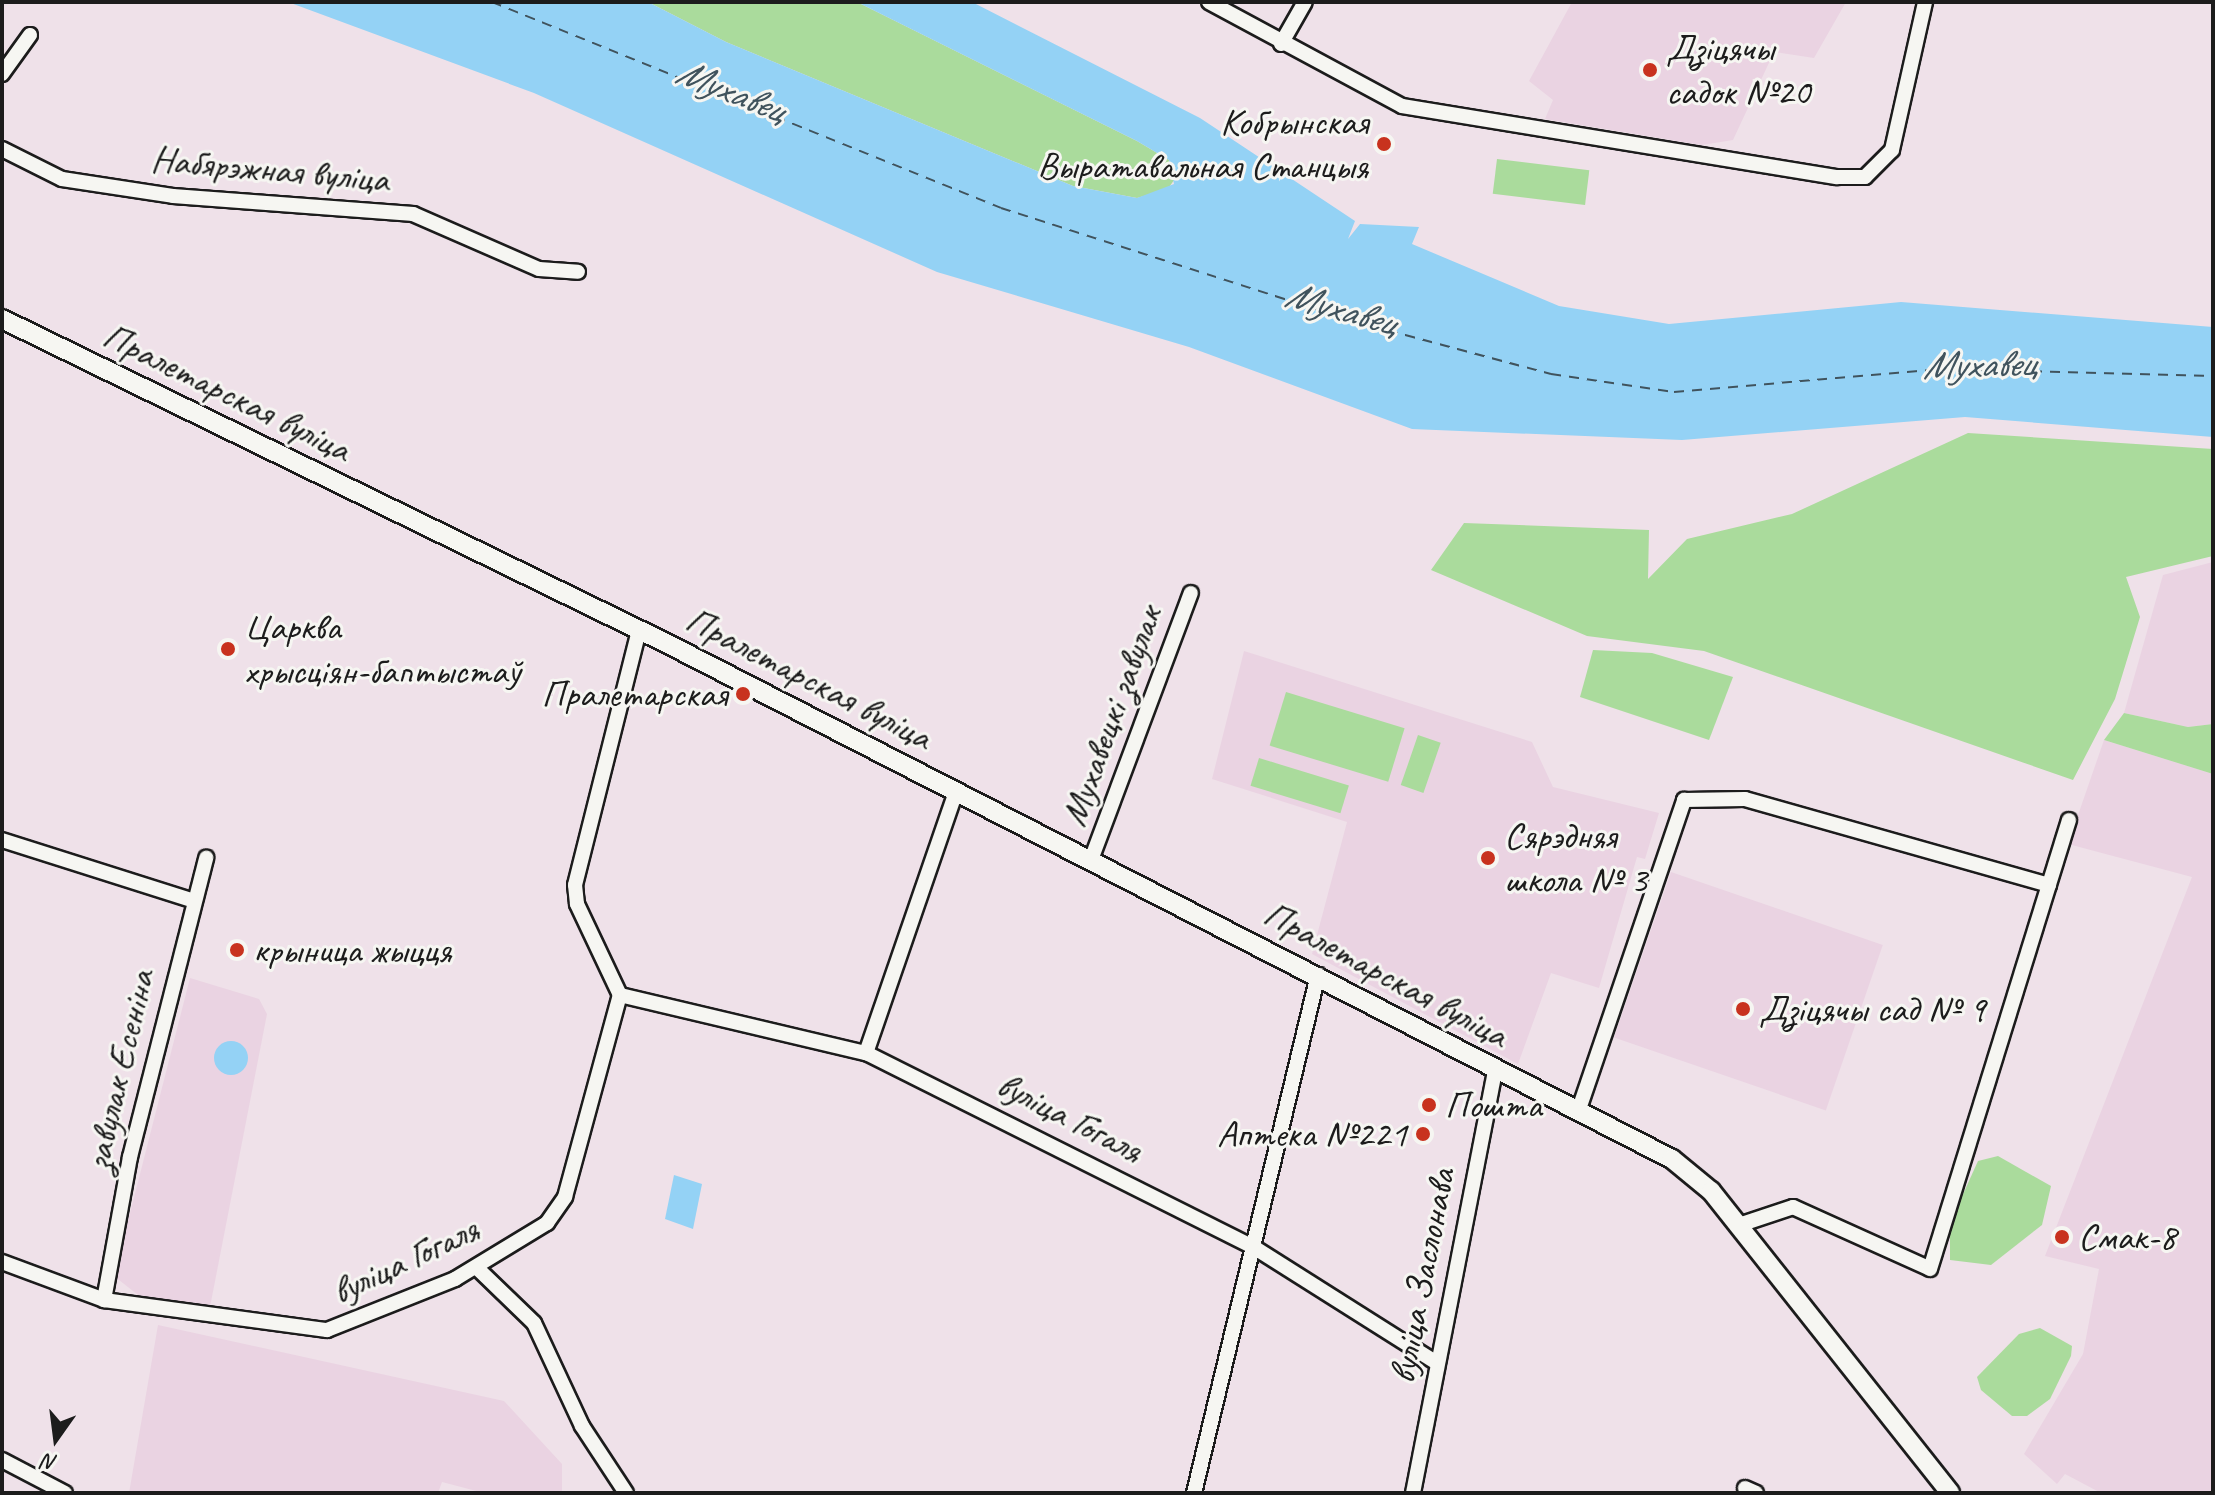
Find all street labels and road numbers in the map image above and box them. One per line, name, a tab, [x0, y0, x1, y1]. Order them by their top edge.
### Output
street label: Набярэжная вуліца	[151, 136, 389, 202]
street label: Пралетарская вуліца	[96, 312, 358, 472]
street label: Пралетарская вуліца	[679, 596, 939, 760]
street label: Мухавецкі завулак	[1050, 600, 1172, 832]
street label: Пралетарская вуліца	[1256, 891, 1516, 1057]
street label: завулак Есеніна	[74, 966, 164, 1174]
street label: вуліца Гогаля	[991, 1062, 1149, 1172]
street label: вуліца Заслонава	[1379, 1164, 1465, 1388]
street label: вуліца Гогаля	[325, 1207, 485, 1313]

